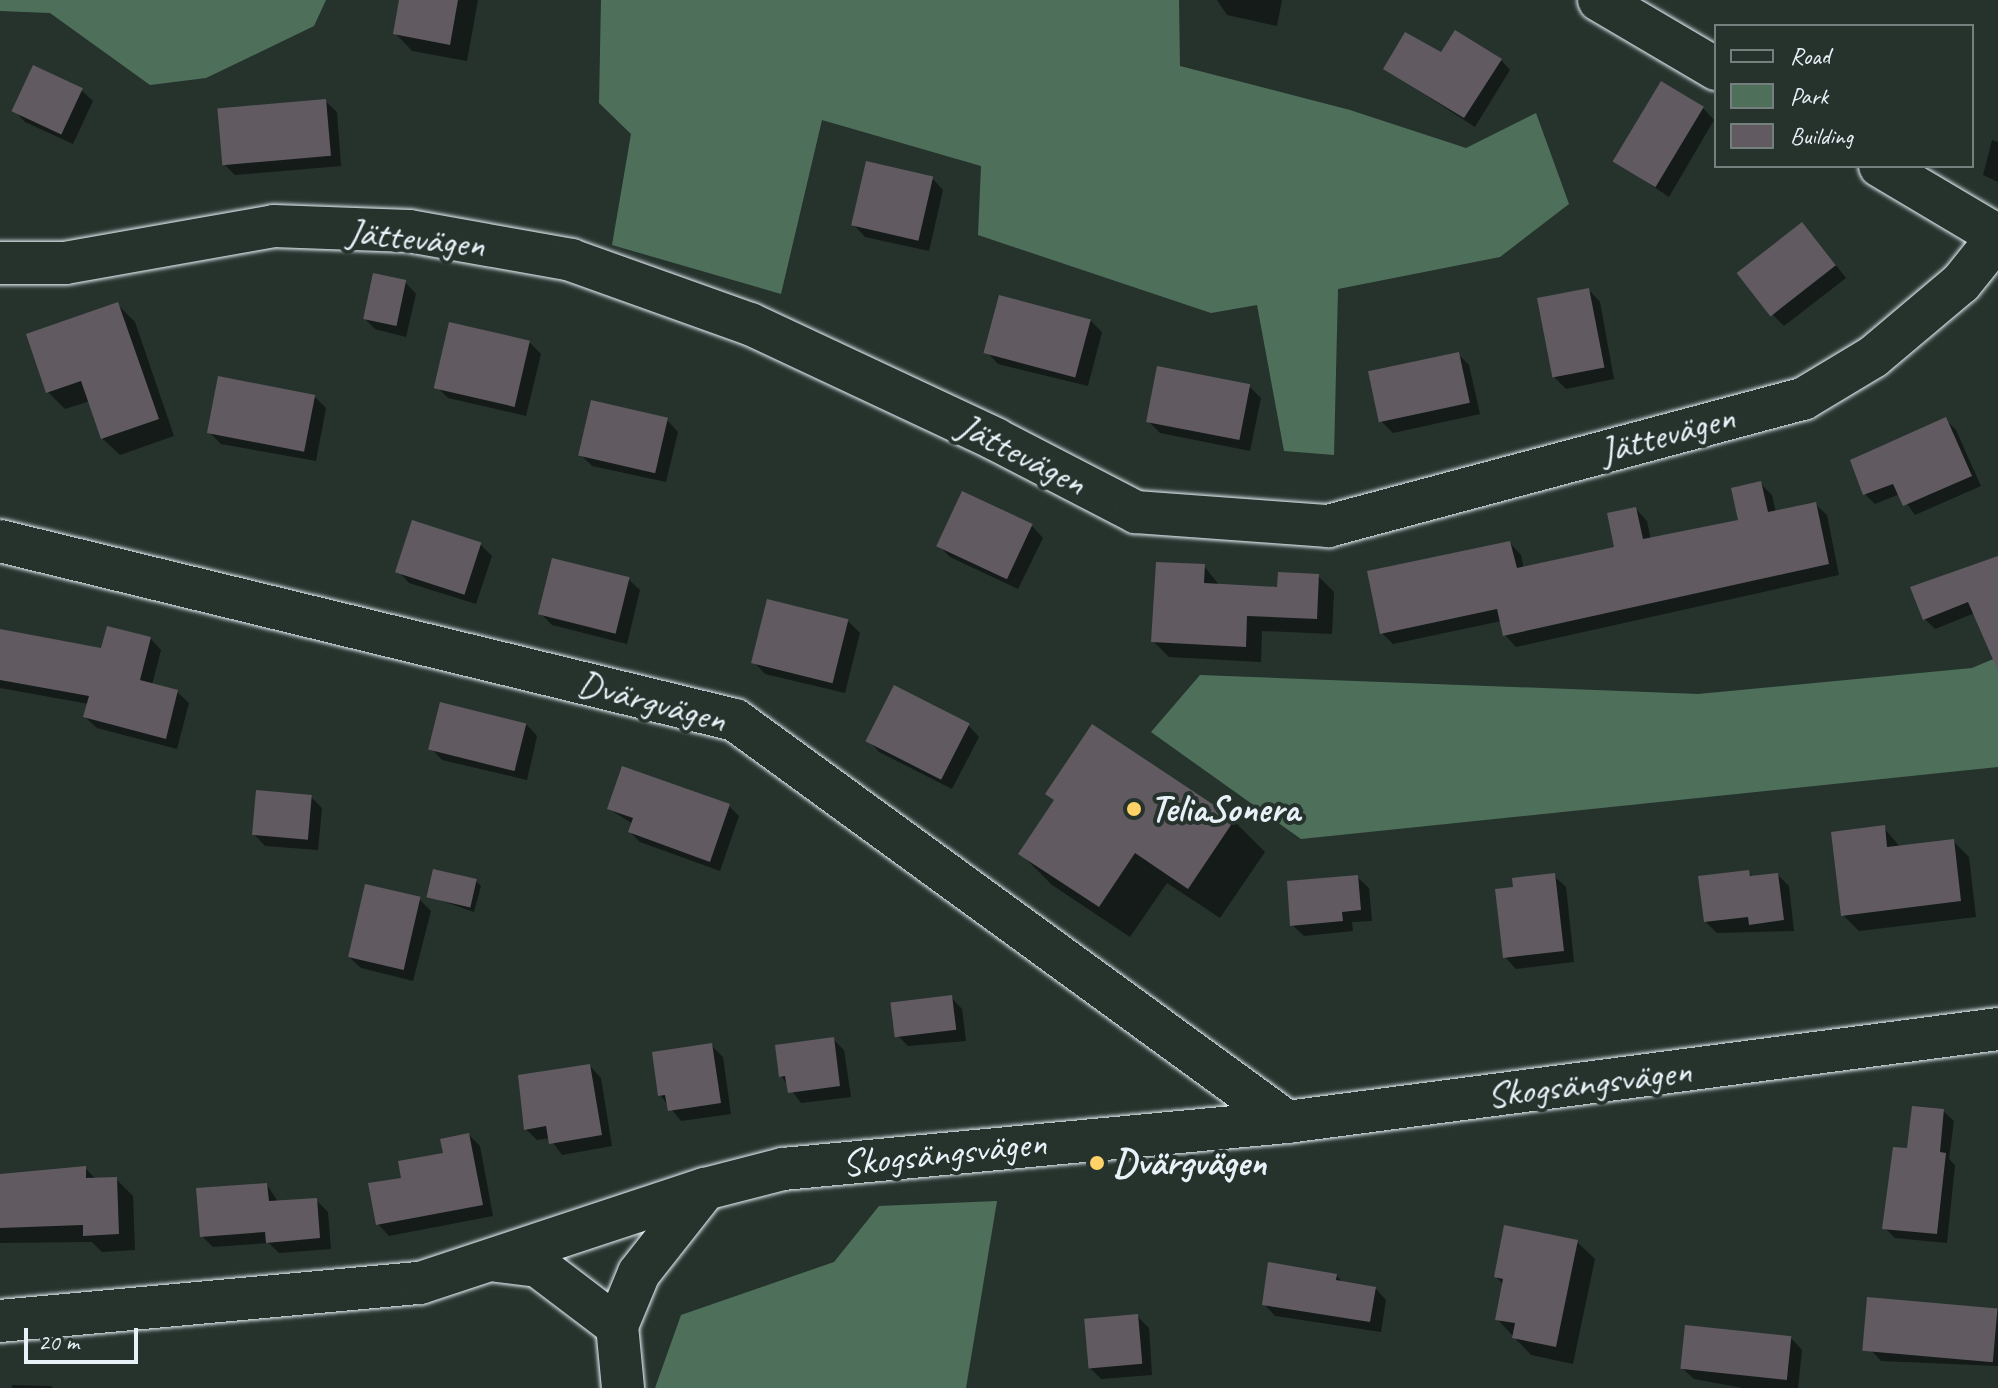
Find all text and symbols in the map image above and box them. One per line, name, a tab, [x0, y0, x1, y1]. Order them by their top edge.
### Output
legend	[1714, 24, 1974, 168]
text: Road	[1790, 41, 1830, 71]
text: Park	[1790, 81, 1828, 111]
text: Building	[1790, 121, 1853, 151]
street label: Jättevägen	[345, 208, 487, 268]
street label: Jättevägen	[1595, 394, 1739, 474]
street label: Jättevägen	[950, 402, 1094, 506]
street label: Dvärgvägen	[573, 659, 731, 743]
place label: TeliaSonera	[1150, 786, 1299, 832]
marker: TeliaSonera	[1125, 800, 1143, 818]
street label: Skogsängsvägen	[1484, 1048, 1694, 1118]
street label: Skogsängsvägen	[840, 1120, 1048, 1186]
place label: Dvärgvägen	[1113, 1140, 1266, 1186]
marker: Dvärgvägen	[1088, 1154, 1106, 1172]
scale bar	[28, 1312, 142, 1362]
text: 20 m	[38, 1327, 79, 1357]

